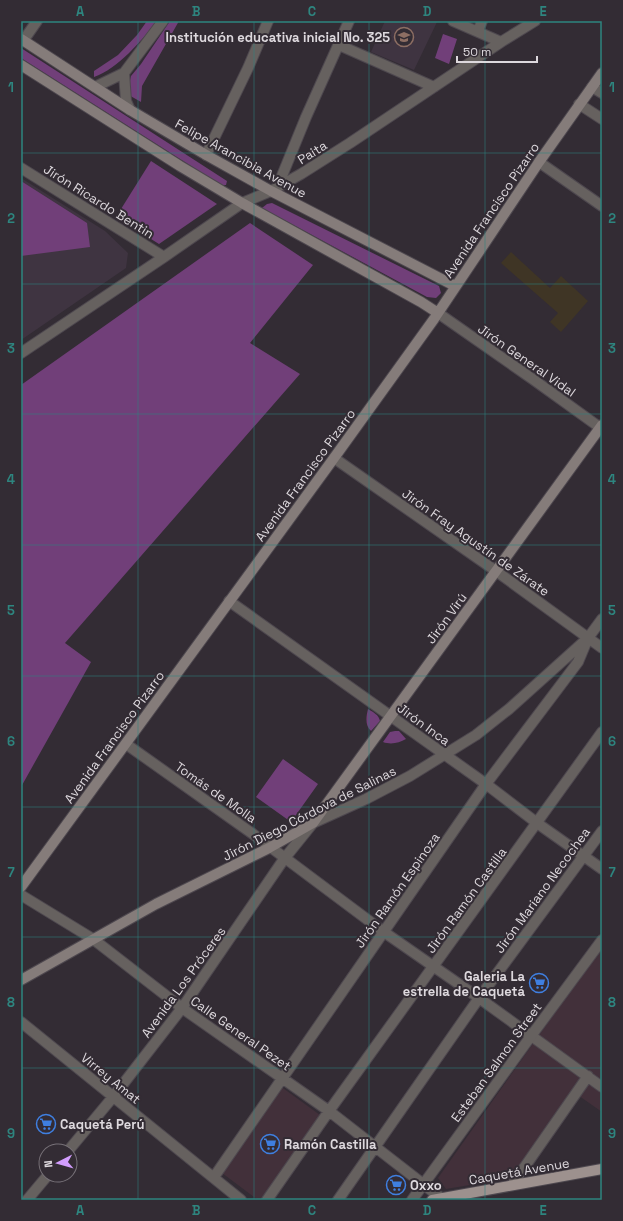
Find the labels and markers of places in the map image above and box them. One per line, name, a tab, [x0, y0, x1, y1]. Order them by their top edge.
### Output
school or university icon: Institución educativa inicial No. 325	[393, 26, 415, 48]
place label: Institución educativa inicial No. 325	[166, 29, 390, 46]
place label: Galeria La estrella de Caquetá	[403, 968, 525, 1000]
supermarket icon: Galeria La estrella de Caquetá	[528, 972, 550, 994]
supermarket icon: Caquetá Perú	[35, 1113, 57, 1135]
place label: Caquetá Perú	[60, 1116, 144, 1133]
supermarket icon: Ramón Castilla	[259, 1133, 281, 1155]
place label: Ramón Castilla	[284, 1136, 377, 1153]
supermarket icon: Oxxo	[385, 1174, 407, 1196]
place label: Oxxo	[410, 1177, 442, 1194]

